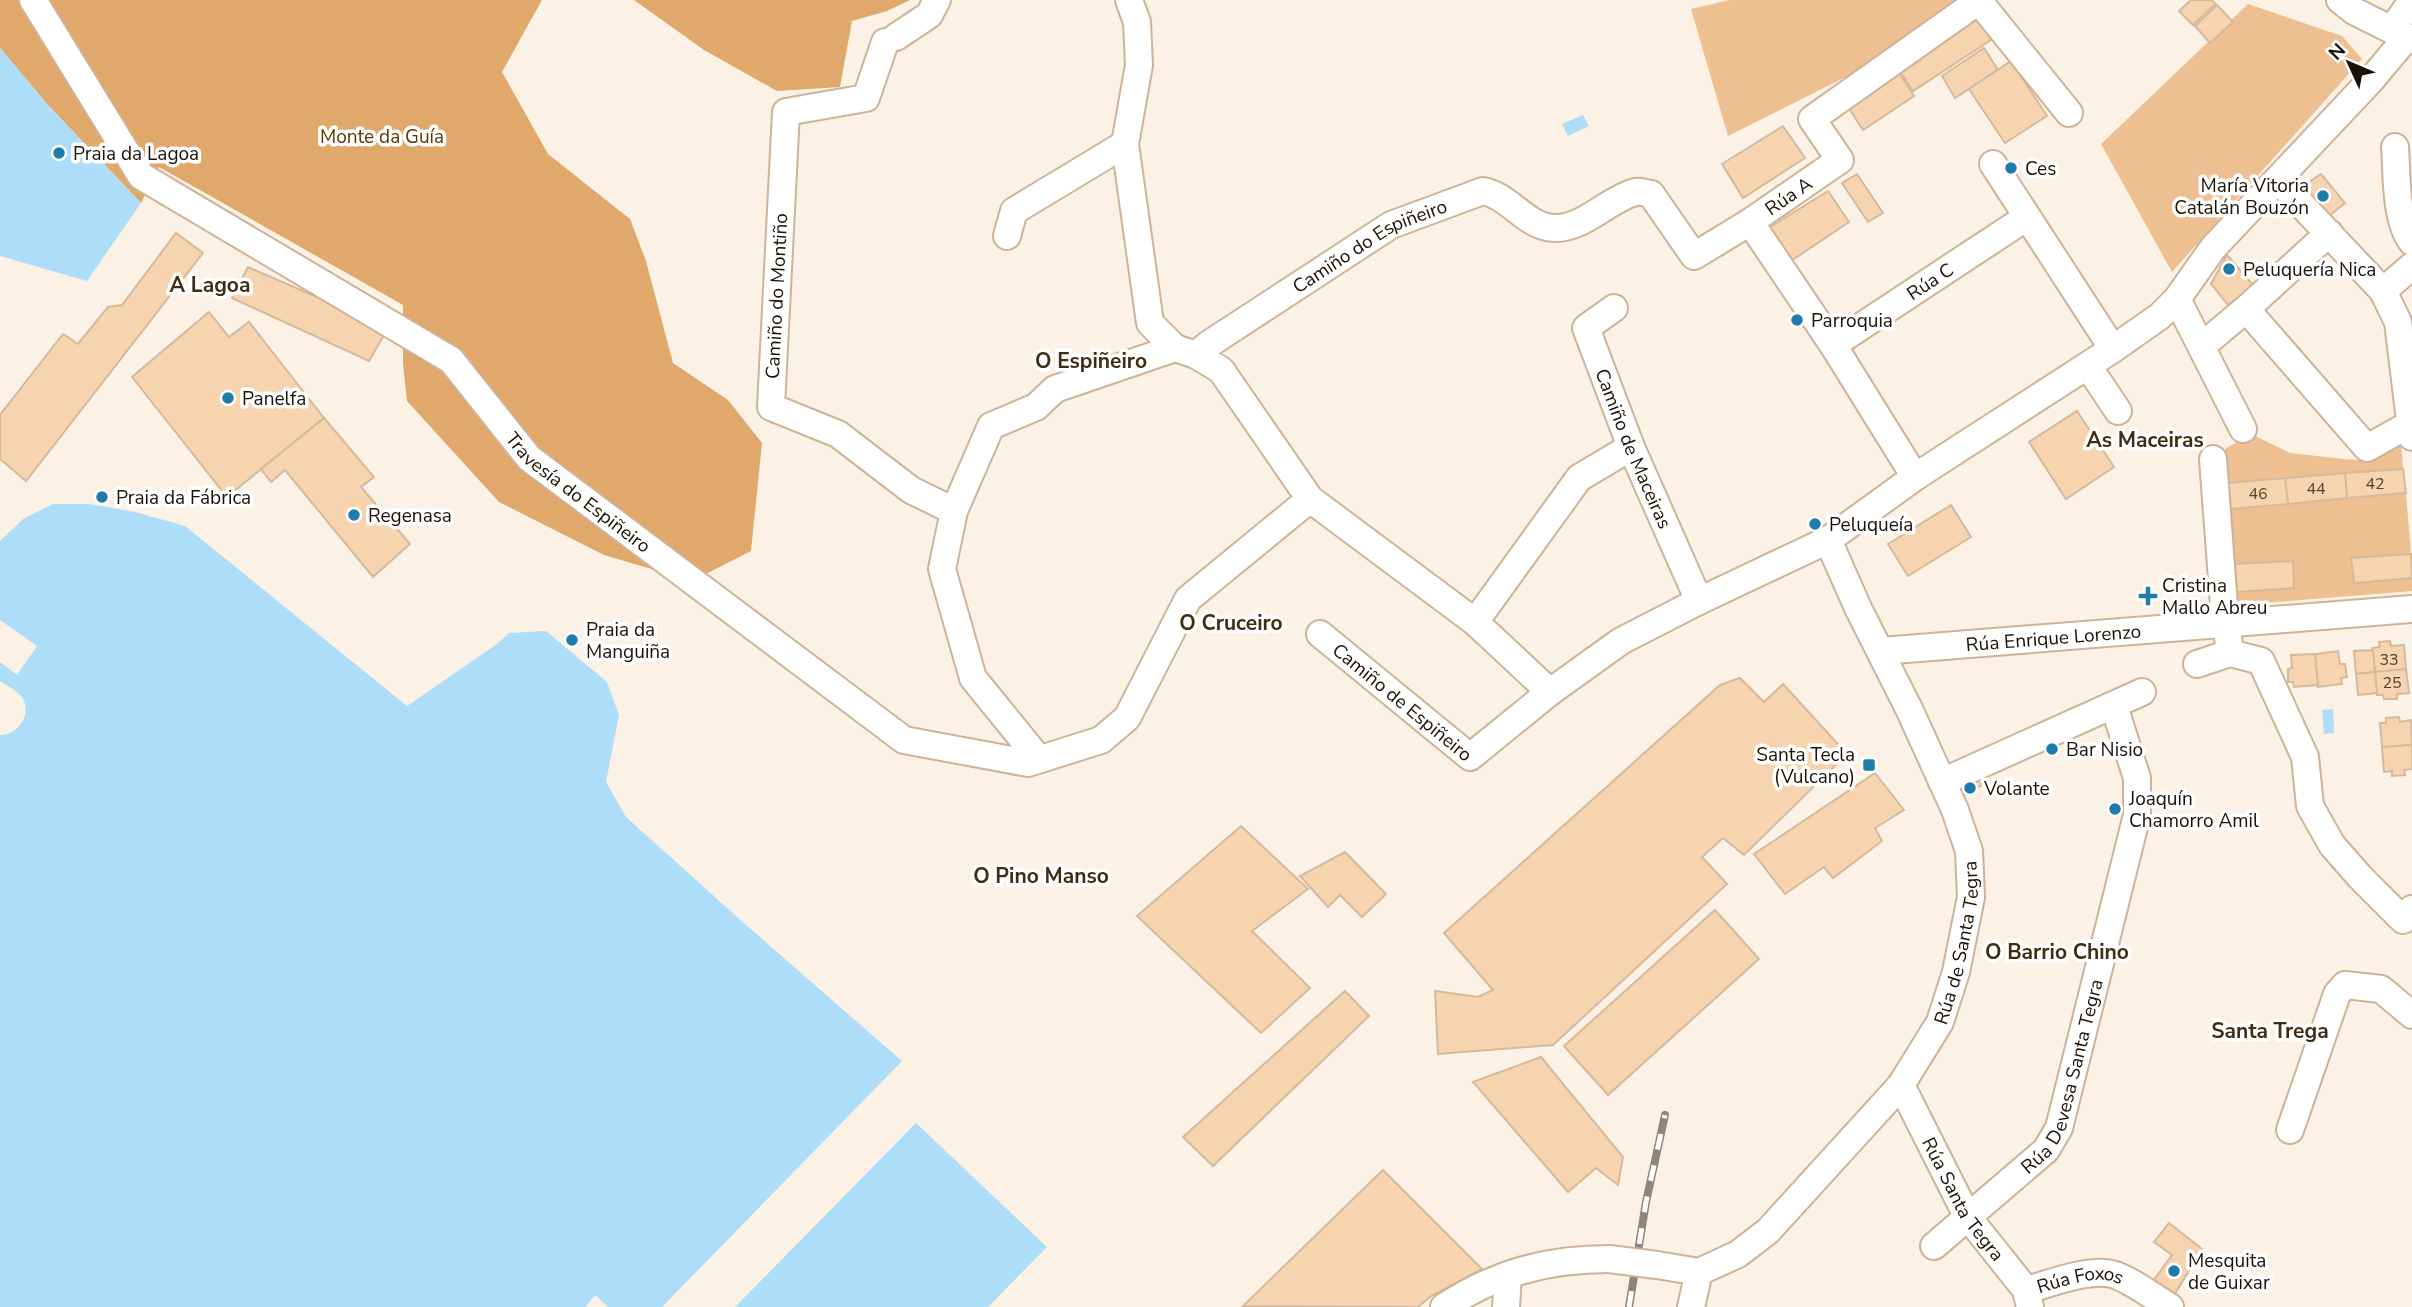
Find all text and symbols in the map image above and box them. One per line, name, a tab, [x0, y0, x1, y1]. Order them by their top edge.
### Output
north arrow	[2314, 28, 2384, 98]
text: N	[2323, 38, 2352, 66]
park label: Monte da Guía	[320, 124, 444, 150]
place label: Praia da Lagoa	[73, 141, 199, 167]
marker: Praia da Lagoa	[51, 145, 67, 161]
place label: Ces	[2025, 156, 2056, 182]
marker: Ces	[2003, 160, 2019, 176]
street label: Rúa A	[1760, 171, 1818, 222]
place label: María Vitoria Catalán Bouzón	[2174, 173, 2309, 221]
marker: María Vitoria Catalán Bouzón	[2315, 188, 2331, 204]
street label: Camiño do Espiñeiro	[1288, 193, 1451, 300]
street label: Camiño do Montiño	[760, 212, 794, 380]
street label: Rúa C	[1902, 257, 1959, 307]
place label: Peluquería Nica	[2243, 257, 2376, 283]
marker: Peluquería Nica	[2221, 261, 2237, 277]
district label: A Lagoa	[170, 271, 250, 299]
place label: Parroquia	[1811, 308, 1893, 334]
marker: Parroquia	[1789, 312, 1805, 328]
district label: O Espiñeiro	[1035, 347, 1147, 375]
street label: Camiño de Maceiras	[1589, 365, 1677, 533]
place label: Panelfa	[242, 386, 306, 412]
marker: Panelfa	[220, 390, 236, 406]
district label: As Maceiras	[2086, 426, 2204, 454]
street label: Travesía do Espiñeiro	[499, 427, 656, 559]
house number: 42	[2365, 473, 2385, 495]
house number: 44	[2306, 478, 2326, 500]
house number: 46	[2248, 483, 2268, 505]
place label: Praia da Fábrica	[116, 485, 251, 511]
marker: Praia da Fábrica	[94, 489, 110, 505]
place label: Regenasa	[368, 503, 452, 529]
marker: Regenasa	[346, 507, 362, 523]
place label: Peluqueía	[1829, 512, 1913, 538]
marker: Peluqueía	[1807, 516, 1823, 532]
place label: Cristina Mallo Abreu	[2162, 573, 2267, 621]
marker: Cristina Mallo Abreu	[2140, 588, 2156, 604]
district label: O Cruceiro	[1179, 609, 1283, 637]
place label: Praia da Manguiña	[586, 617, 670, 665]
street label: Rúa Enrique Lorenzo	[1965, 618, 2142, 658]
marker: Praia da Manguiña	[564, 632, 580, 648]
street label: Camiño de Espiñeiro	[1327, 637, 1478, 768]
house number: 33	[2379, 649, 2399, 671]
house number: 25	[2382, 672, 2402, 694]
place label: Bar Nisio	[2066, 737, 2143, 763]
marker: Bar Nisio	[2044, 741, 2060, 757]
place label: Santa Tecla (Vulcano)	[1756, 742, 1855, 790]
marker: Santa Tecla (Vulcano)	[1861, 757, 1877, 773]
place label: Volante	[1983, 776, 2050, 802]
marker: Volante	[1962, 780, 1978, 796]
place label: Joaquín Chamorro Amil	[2128, 786, 2259, 834]
marker: Joaquín Chamorro Amil	[2107, 801, 2123, 817]
street label: Rúa de Santa Tegra	[1928, 860, 1985, 1028]
district label: O Pino Manso	[973, 862, 1109, 890]
district label: O Barrio Chino	[1985, 938, 2129, 966]
street label: Rúa Devesa Santa Tegra	[2016, 976, 2110, 1180]
district label: Santa Trega	[2211, 1017, 2329, 1045]
street label: Rúa Santa Tegra	[1915, 1133, 2010, 1267]
place label: Mesquita de Guixar	[2188, 1248, 2270, 1296]
street label: Rúa Foxos	[2034, 1261, 2128, 1300]
marker: Mesquita de Guixar	[2166, 1263, 2182, 1279]

